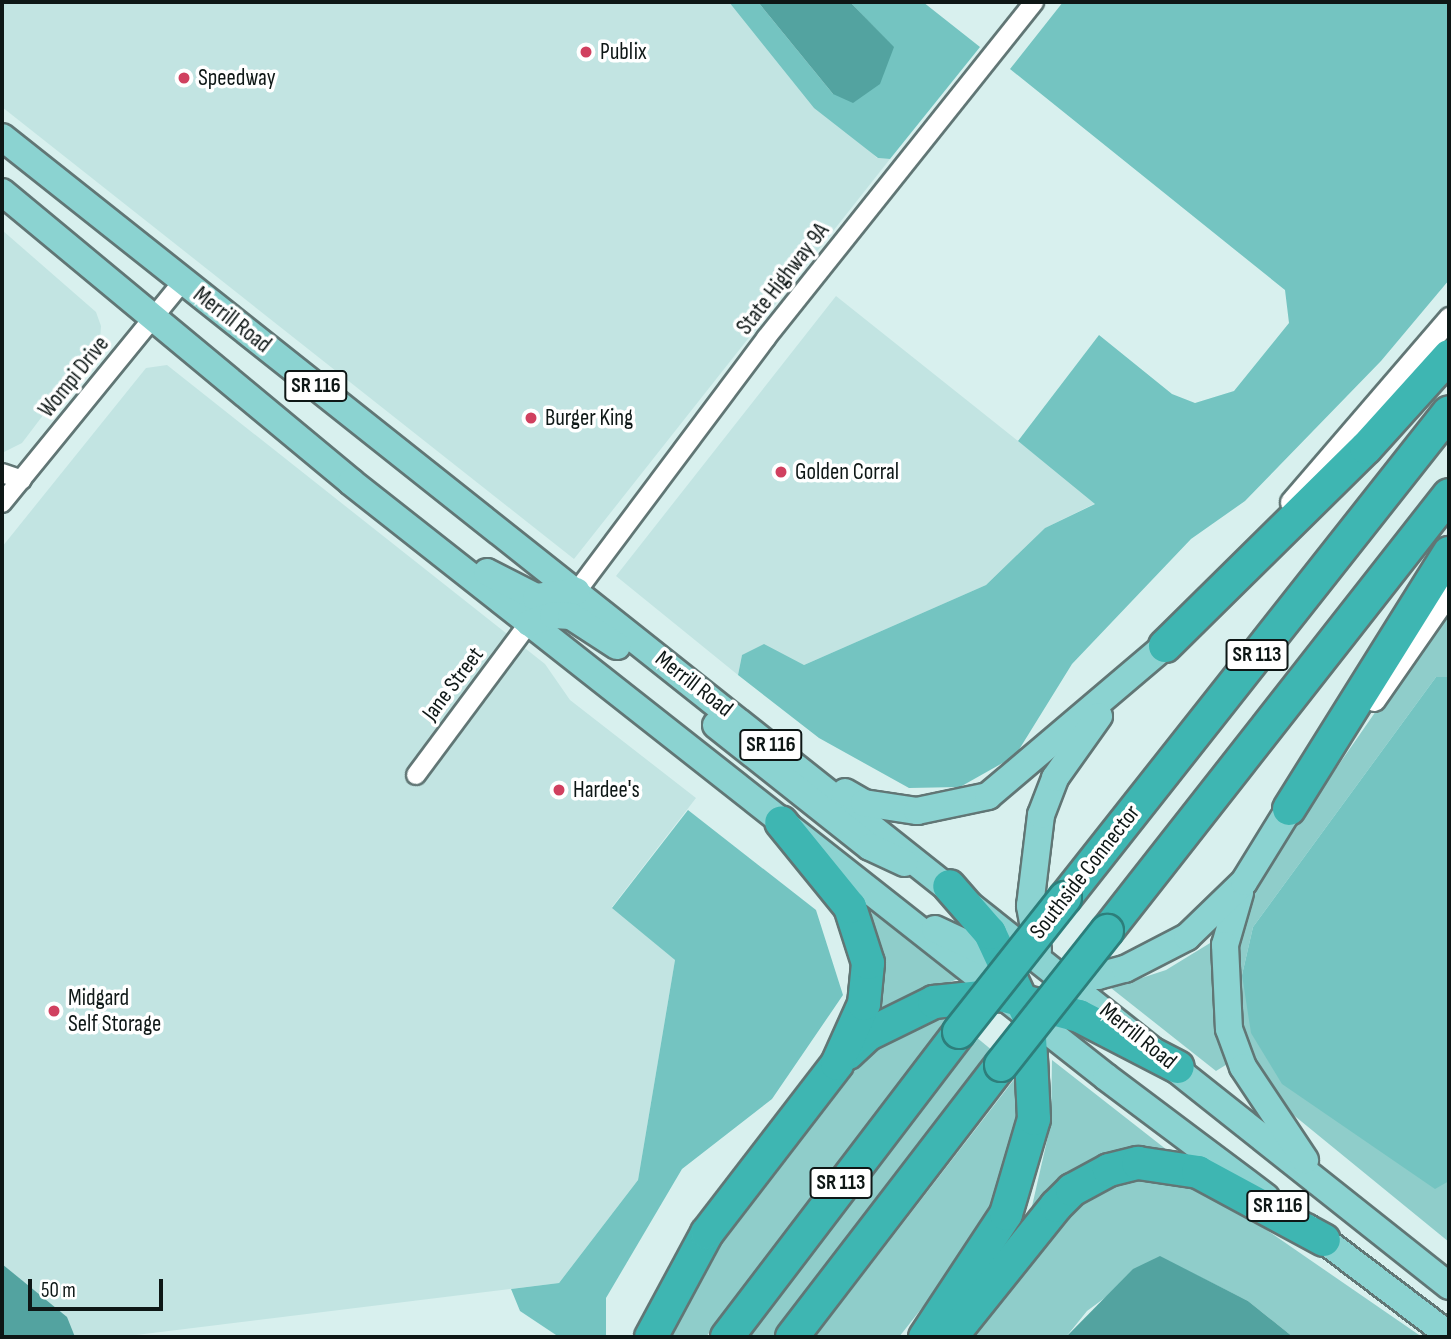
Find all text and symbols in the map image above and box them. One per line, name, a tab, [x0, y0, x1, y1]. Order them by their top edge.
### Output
place label: Publix	[600, 38, 647, 66]
marker: Publix	[578, 44, 594, 60]
place label: Speedway	[198, 64, 276, 92]
marker: Speedway	[176, 70, 192, 86]
street label: State Highway 9A	[731, 218, 835, 340]
street label: Merrill Road	[188, 281, 276, 359]
street label: Wompi Drive	[33, 331, 115, 423]
road number: SR 116	[283, 368, 349, 404]
place label: Burger King	[545, 404, 633, 432]
marker: Burger King	[523, 410, 539, 426]
place label: Golden Corral	[795, 458, 899, 486]
marker: Golden Corral	[773, 464, 789, 480]
road number: SR 113	[1226, 638, 1288, 672]
street label: Jane Street	[416, 642, 490, 726]
street label: Merrill Road	[650, 645, 738, 723]
road number: SR 116	[738, 728, 804, 762]
place label: Hardee's	[573, 776, 640, 804]
marker: Hardee's	[551, 782, 567, 798]
street label: Southside Connector	[1024, 800, 1146, 944]
place label: Midgard Self Storage	[68, 984, 161, 1038]
street label: Merrill Road	[1094, 997, 1182, 1075]
marker: Midgard Self Storage	[46, 1003, 62, 1019]
road number: SR 113	[810, 1166, 872, 1200]
road number: SR 116	[1245, 1188, 1311, 1224]
scale bar	[32, 1266, 166, 1310]
text: 50 m	[41, 1278, 76, 1303]

